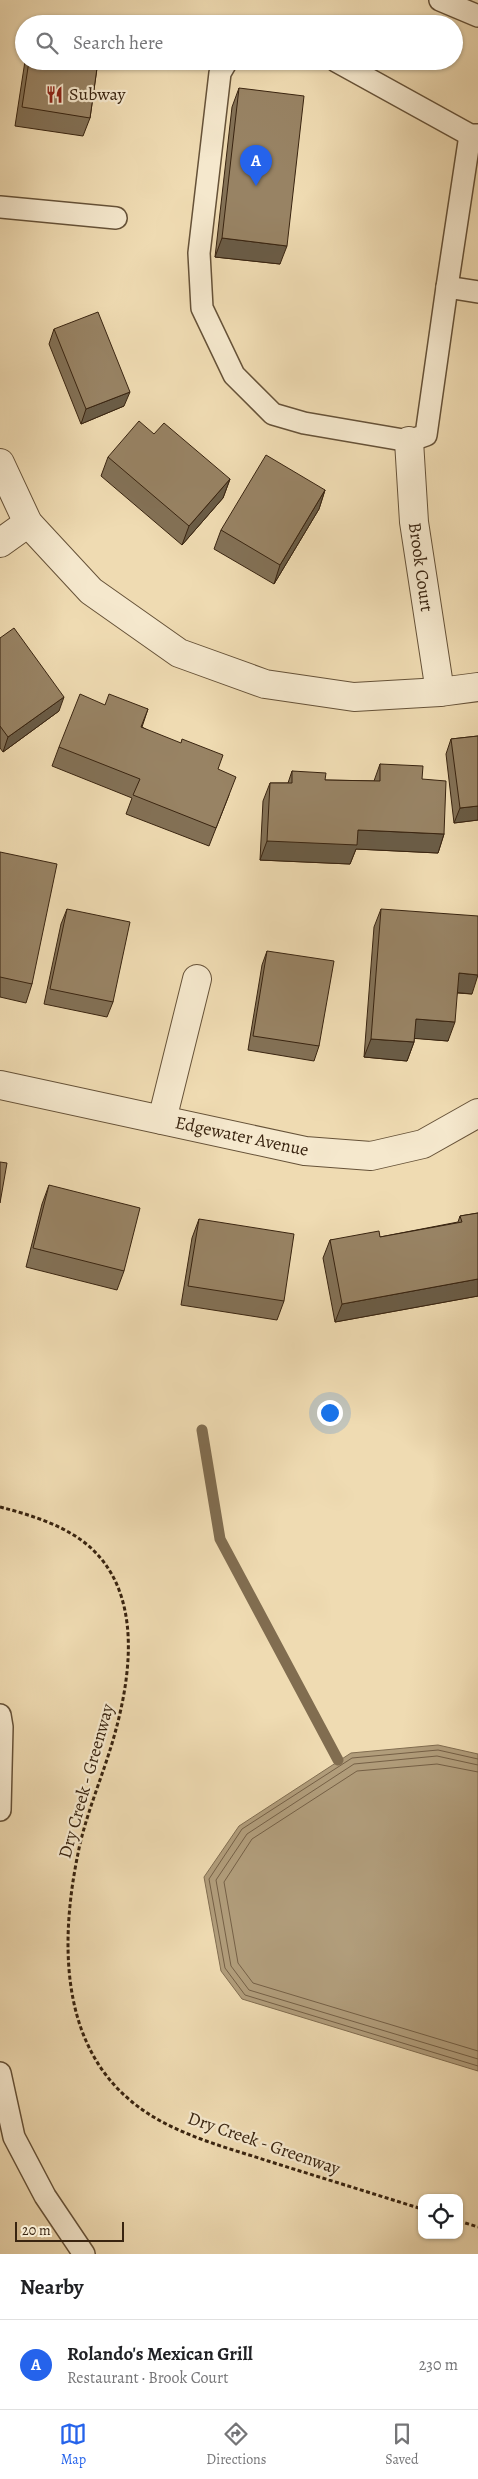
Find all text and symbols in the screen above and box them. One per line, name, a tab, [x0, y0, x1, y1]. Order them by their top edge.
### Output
search box	[15, 15, 463, 70]
icon: search	[33, 29, 61, 57]
text: Search here	[73, 30, 163, 56]
place label: Subway	[69, 82, 127, 106]
restaurant icon: Subway	[45, 84, 65, 104]
pin: A	[240, 145, 272, 186]
street label: Brook Court	[403, 521, 439, 613]
street label: Edgewater Avenue	[173, 1110, 311, 1162]
your location	[317, 1400, 343, 1426]
street label: Dry Creek - Greenway	[52, 1700, 120, 1861]
street label: Dry Creek - Greenway	[185, 2106, 344, 2181]
map controls	[418, 2194, 463, 2239]
button: locate	[418, 2194, 463, 2239]
scale bar	[15, 2219, 124, 2242]
text: 20 m	[22, 2221, 51, 2240]
text: Nearby	[20, 2273, 83, 2301]
text: Rolando's Mexican Grill	[67, 2341, 253, 2367]
text: A	[31, 2354, 41, 2376]
text: 230 m	[419, 2354, 458, 2376]
text: Restaurant · Brook Court	[67, 2367, 228, 2389]
tab: Map	[59, 2420, 87, 2469]
tab: Directions	[206, 2420, 266, 2469]
tab: Saved	[385, 2420, 419, 2469]

